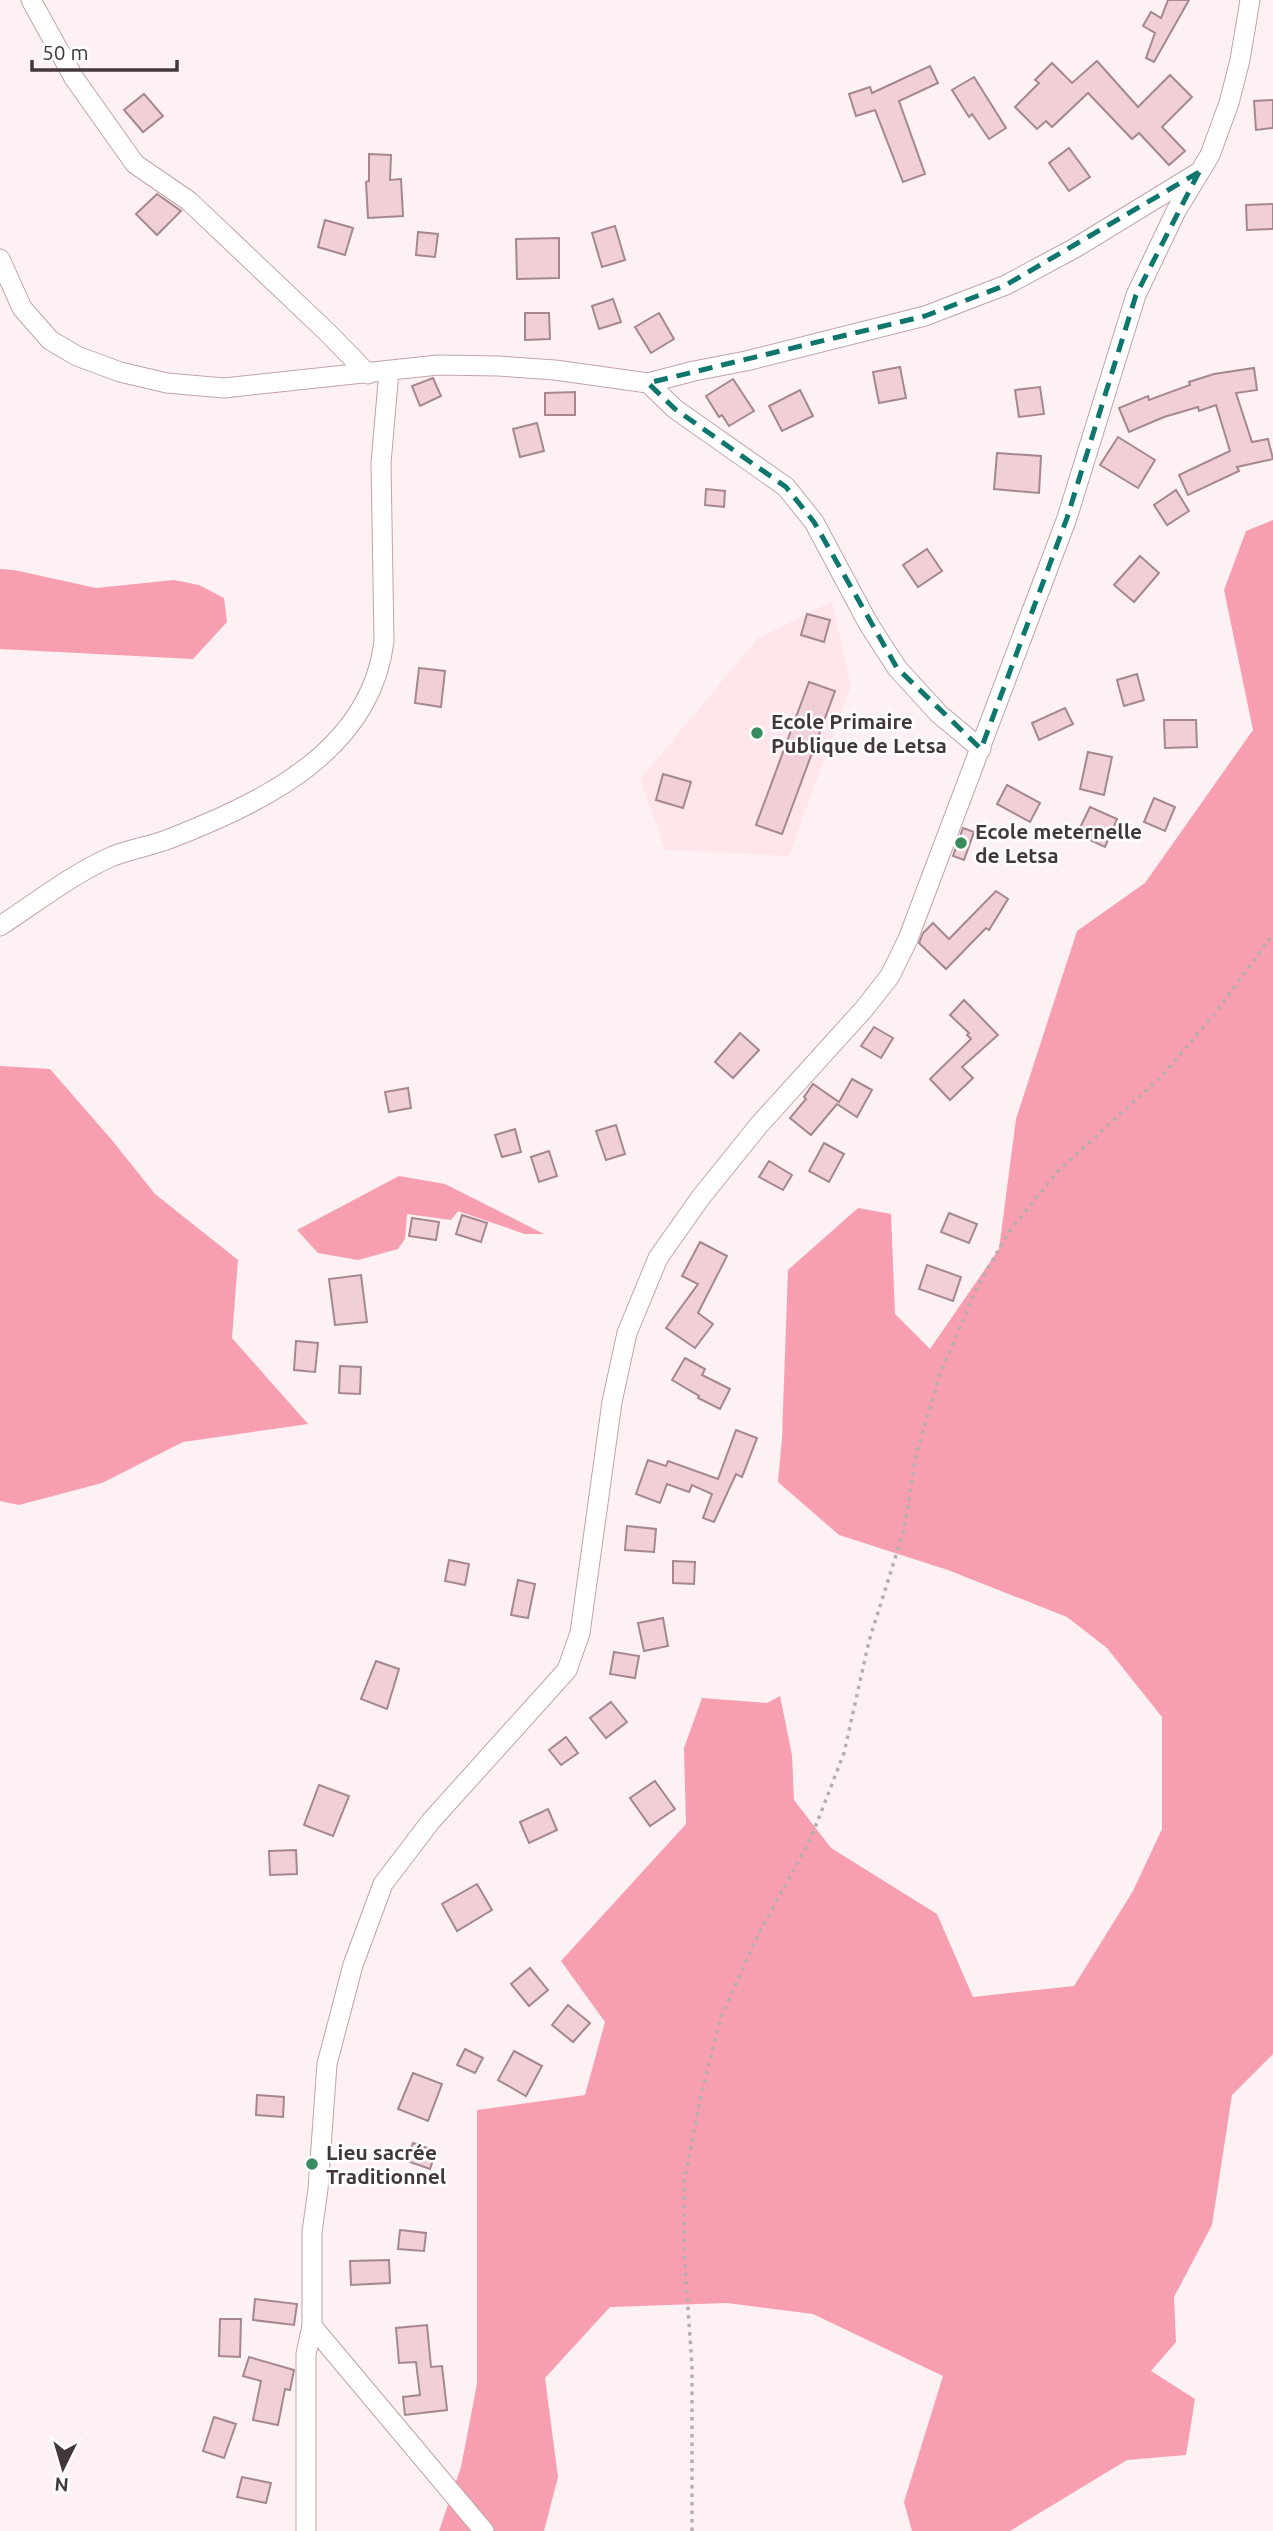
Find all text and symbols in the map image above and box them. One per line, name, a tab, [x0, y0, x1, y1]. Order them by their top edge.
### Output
scale bar	[32, 28, 177, 72]
text: 50 m	[42, 40, 89, 64]
place label: Ecole Primaire Publique de Letsa	[771, 709, 947, 757]
marker: Ecole Primaire Publique de Letsa	[749, 725, 765, 741]
place label: Ecole meternelle de Letsa	[975, 819, 1142, 867]
marker: Ecole meternelle de Letsa	[953, 835, 969, 851]
place label: Lieu sacrée Traditionnel	[326, 2140, 446, 2188]
marker: Lieu sacrée Traditionnel	[304, 2156, 320, 2172]
north arrow	[28, 2433, 98, 2503]
text: N	[53, 2473, 70, 2497]

